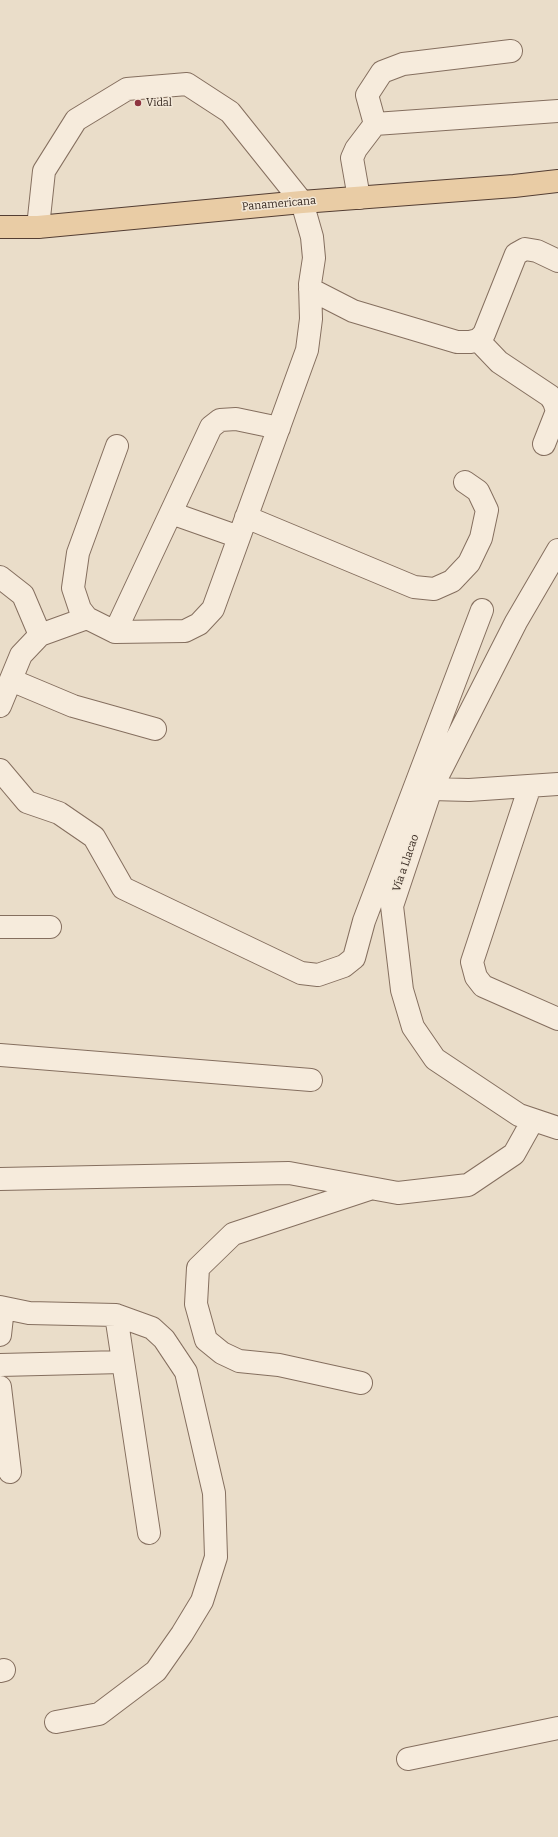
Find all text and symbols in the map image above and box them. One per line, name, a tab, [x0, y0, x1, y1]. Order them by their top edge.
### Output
place label: Vidal	[146, 96, 172, 110]
marker: Vidal	[133, 98, 143, 108]
street label: Panamericana	[241, 194, 317, 214]
street label: Vía a Llacao	[390, 833, 422, 893]

